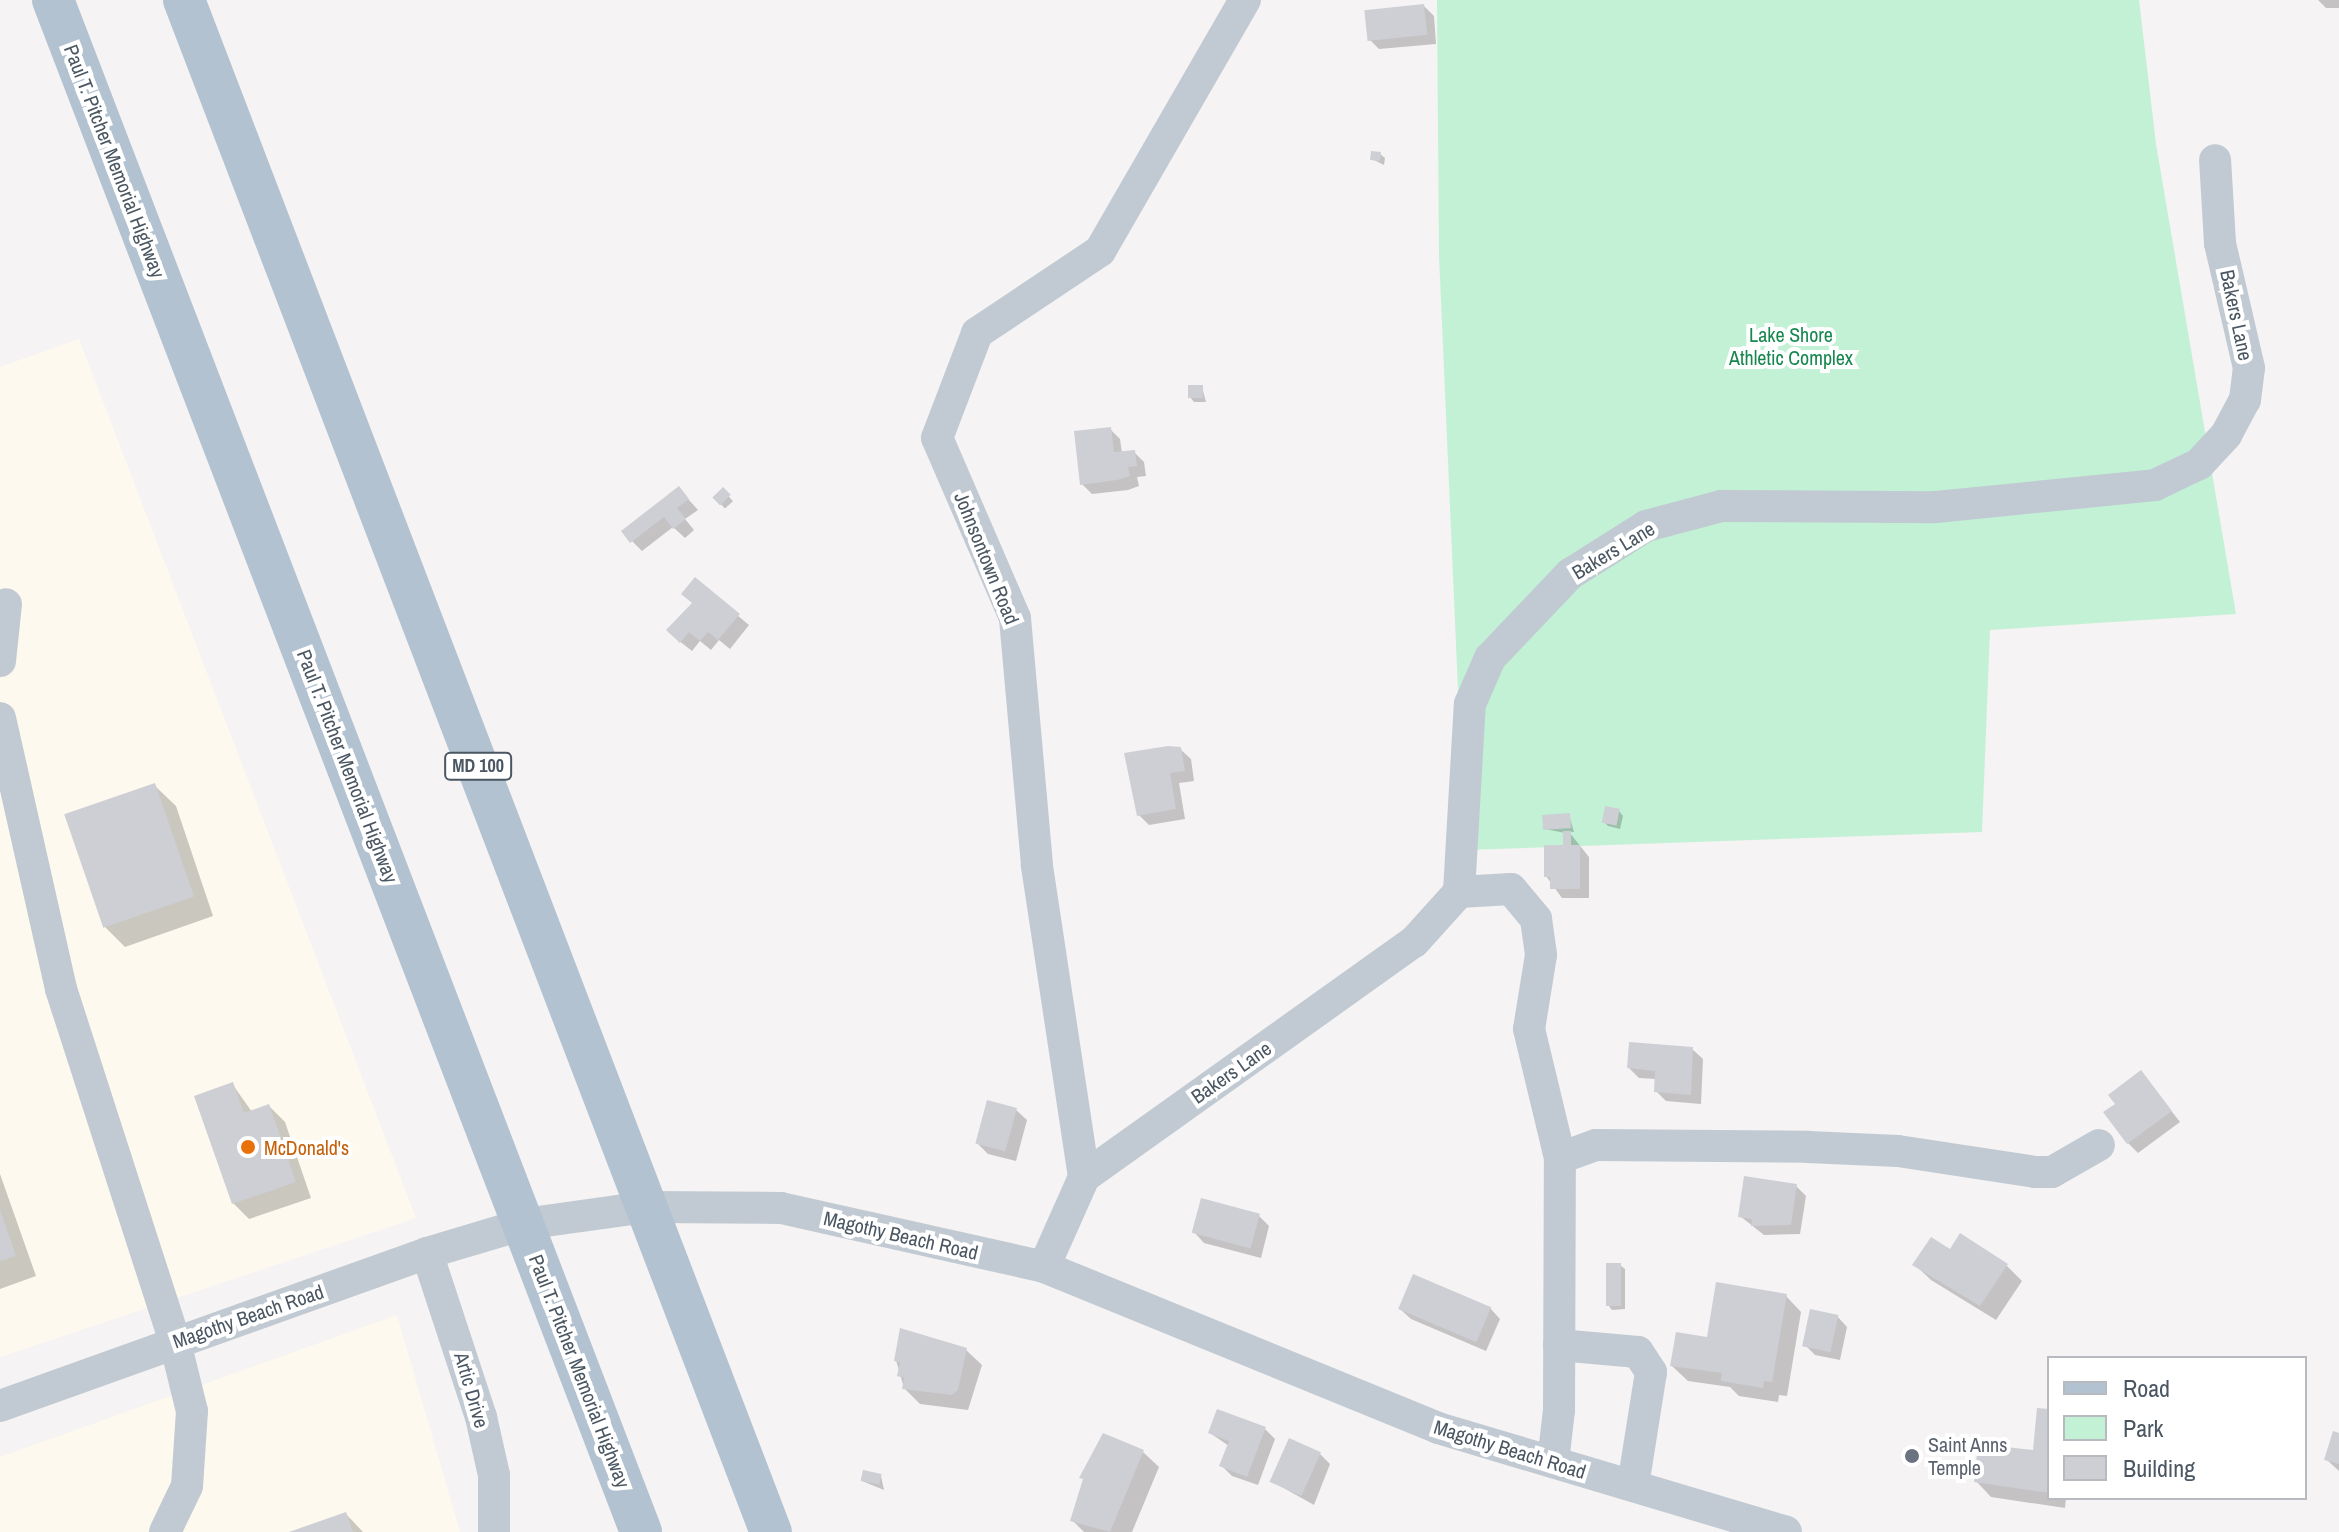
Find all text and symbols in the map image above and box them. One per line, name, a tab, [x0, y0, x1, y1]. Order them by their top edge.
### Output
street label: Paul T. Pitcher Memorial Highway	[59, 41, 171, 281]
street label: Bakers Lane	[2216, 267, 2258, 363]
park label: Lake Shore Athletic Complex	[1729, 322, 1853, 369]
street label: Johnsontown Road	[950, 488, 1024, 628]
street label: Bakers Lane	[1567, 516, 1659, 584]
street label: Paul T. Pitcher Memorial Highway	[292, 646, 404, 886]
road number: MD 100	[444, 752, 512, 780]
street label: Bakers Lane	[1186, 1036, 1276, 1108]
place label: McDonald's	[264, 1135, 349, 1159]
marker: McDonald's	[239, 1138, 257, 1156]
street label: Magothy Beach Road	[821, 1206, 981, 1264]
street label: Paul T. Pitcher Memorial Highway	[524, 1251, 636, 1491]
street label: Magothy Beach Road	[170, 1279, 326, 1353]
street label: Artic Drive	[450, 1349, 494, 1431]
legend	[2047, 1356, 2307, 1500]
text: Road	[2123, 1372, 2170, 1404]
text: Park	[2123, 1412, 2163, 1444]
street label: Magothy Beach Road	[1431, 1414, 1589, 1484]
place label: Saint Anns Temple	[1928, 1432, 2008, 1479]
marker: Saint Anns Temple	[1903, 1447, 1921, 1465]
text: Building	[2123, 1452, 2195, 1484]

